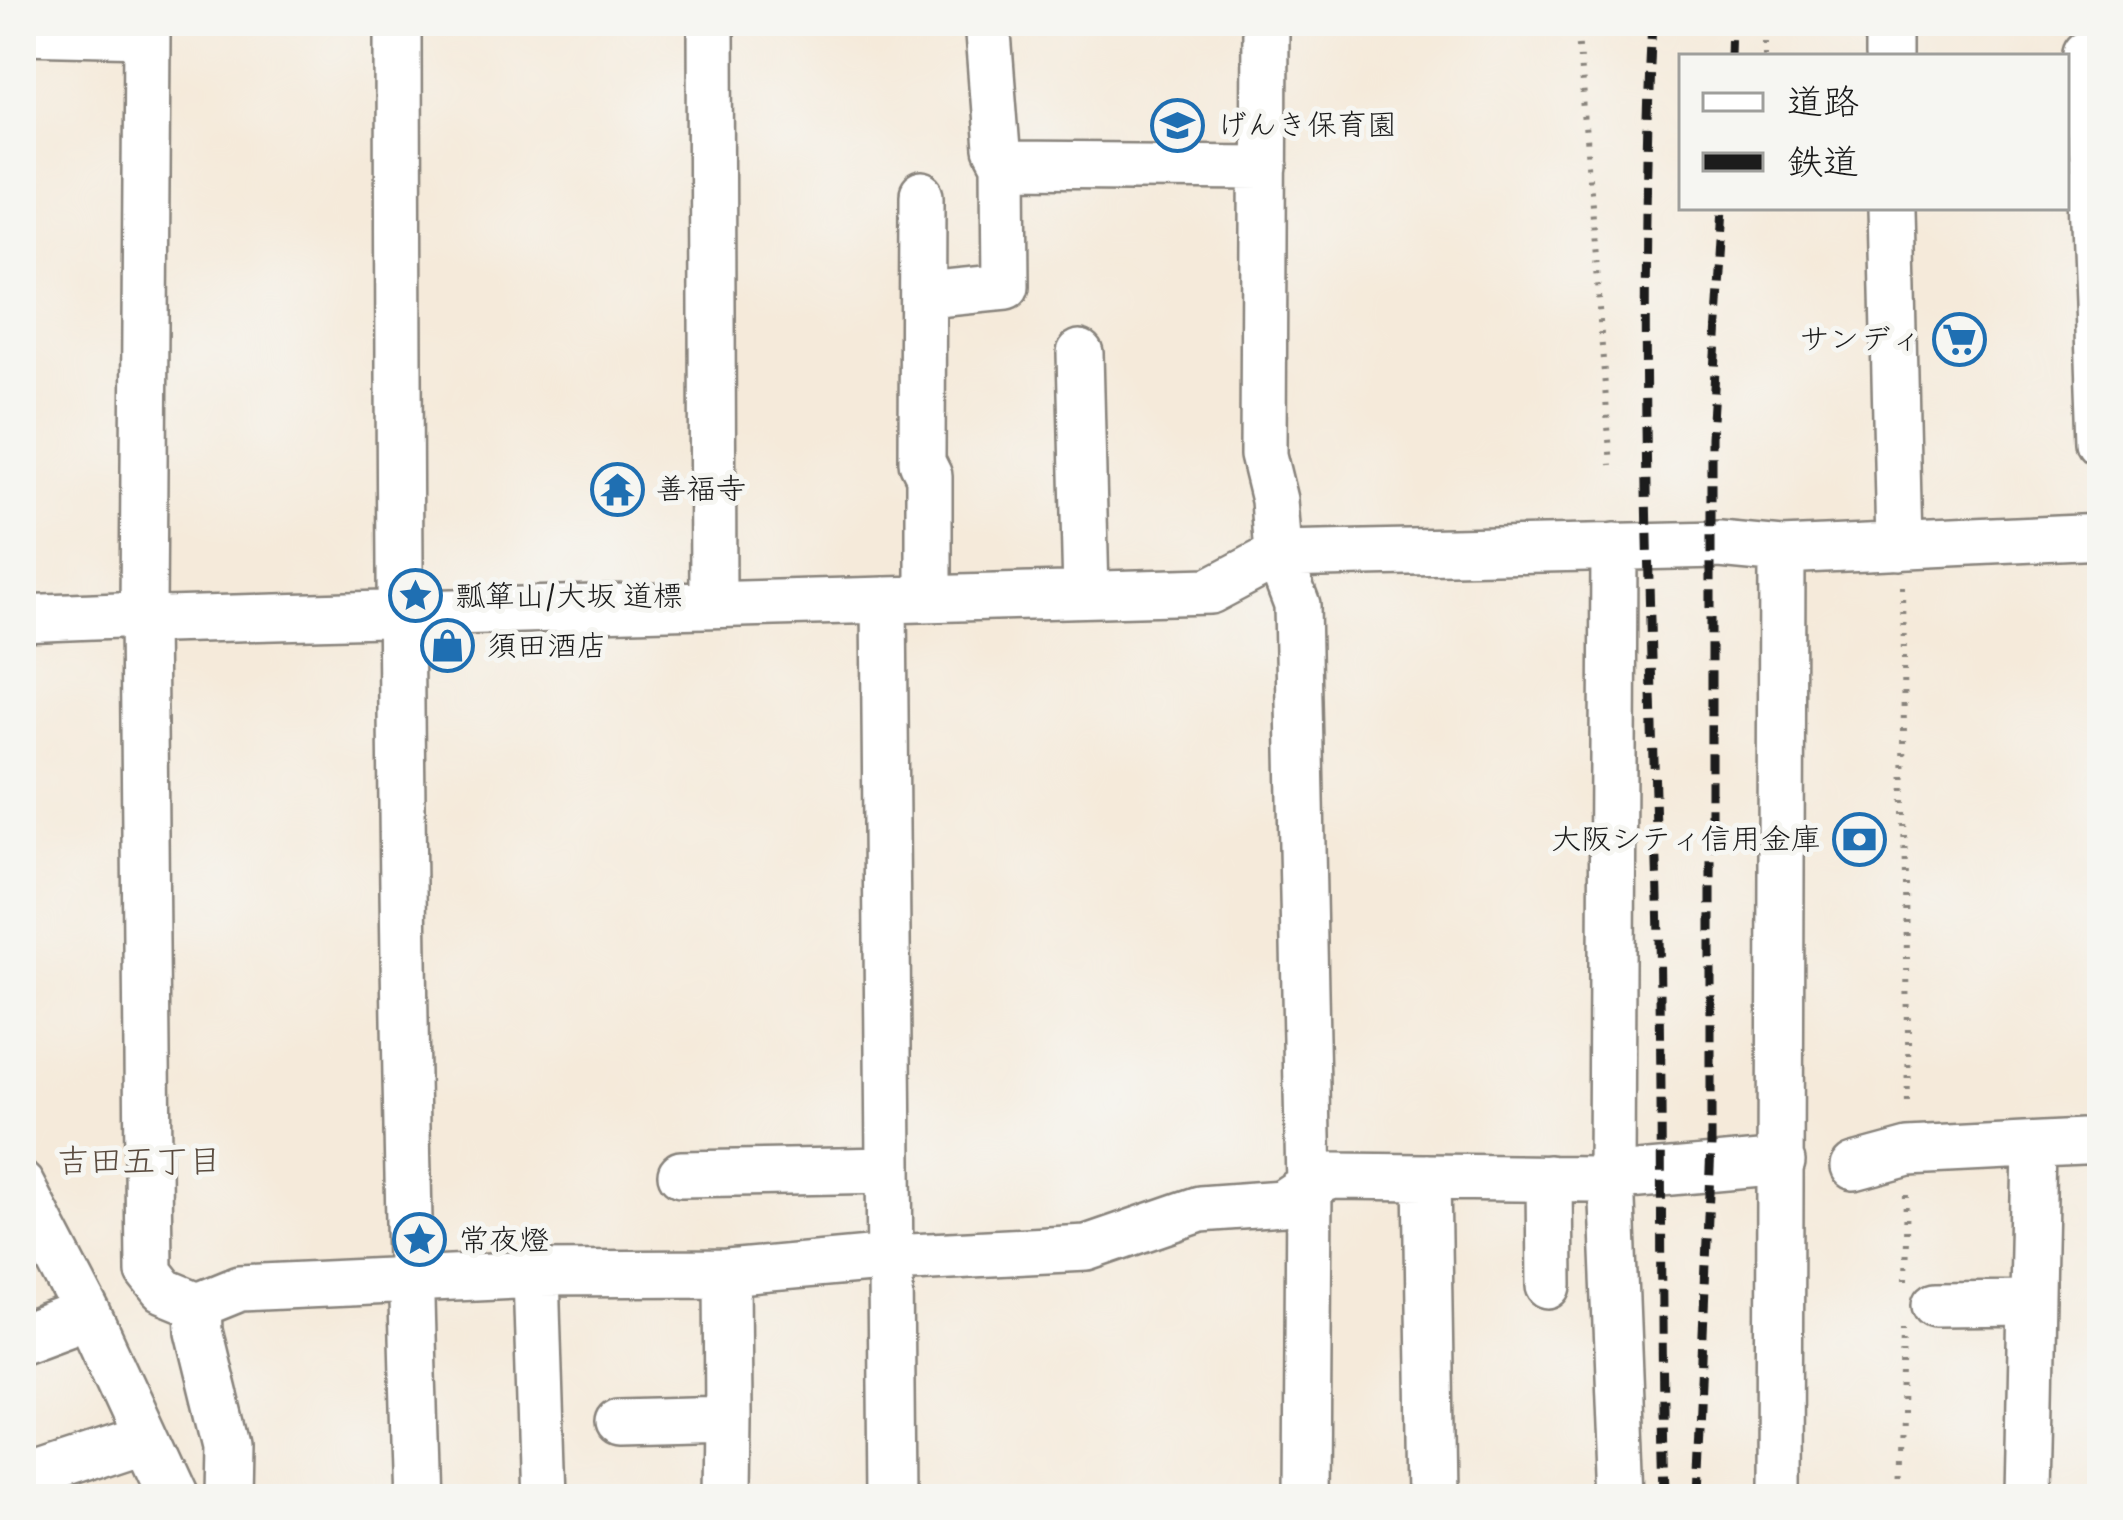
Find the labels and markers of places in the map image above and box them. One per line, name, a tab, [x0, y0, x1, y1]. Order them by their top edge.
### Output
school or university icon: げんき保育園	[1150, 97, 1206, 153]
place label: げんき保育園	[1217, 105, 1397, 143]
supermarket icon: サンディ	[1932, 311, 1988, 367]
place label: サンディ	[1799, 319, 1921, 357]
temple icon: 善福寺	[589, 461, 645, 517]
place label: 善福寺	[656, 469, 746, 507]
place icon: 瓢箪山/大坂 道標	[388, 568, 444, 624]
place label: 瓢箪山/大坂 道標	[455, 576, 683, 614]
shop icon: 須田酒店	[420, 618, 476, 674]
place label: 須田酒店	[487, 626, 607, 664]
bank icon: 大阪シティ信用金庫	[1832, 811, 1888, 867]
place label: 大阪シティ信用金庫	[1551, 819, 1821, 857]
place icon: 常夜燈	[392, 1212, 448, 1268]
place label: 常夜燈	[459, 1220, 549, 1258]

